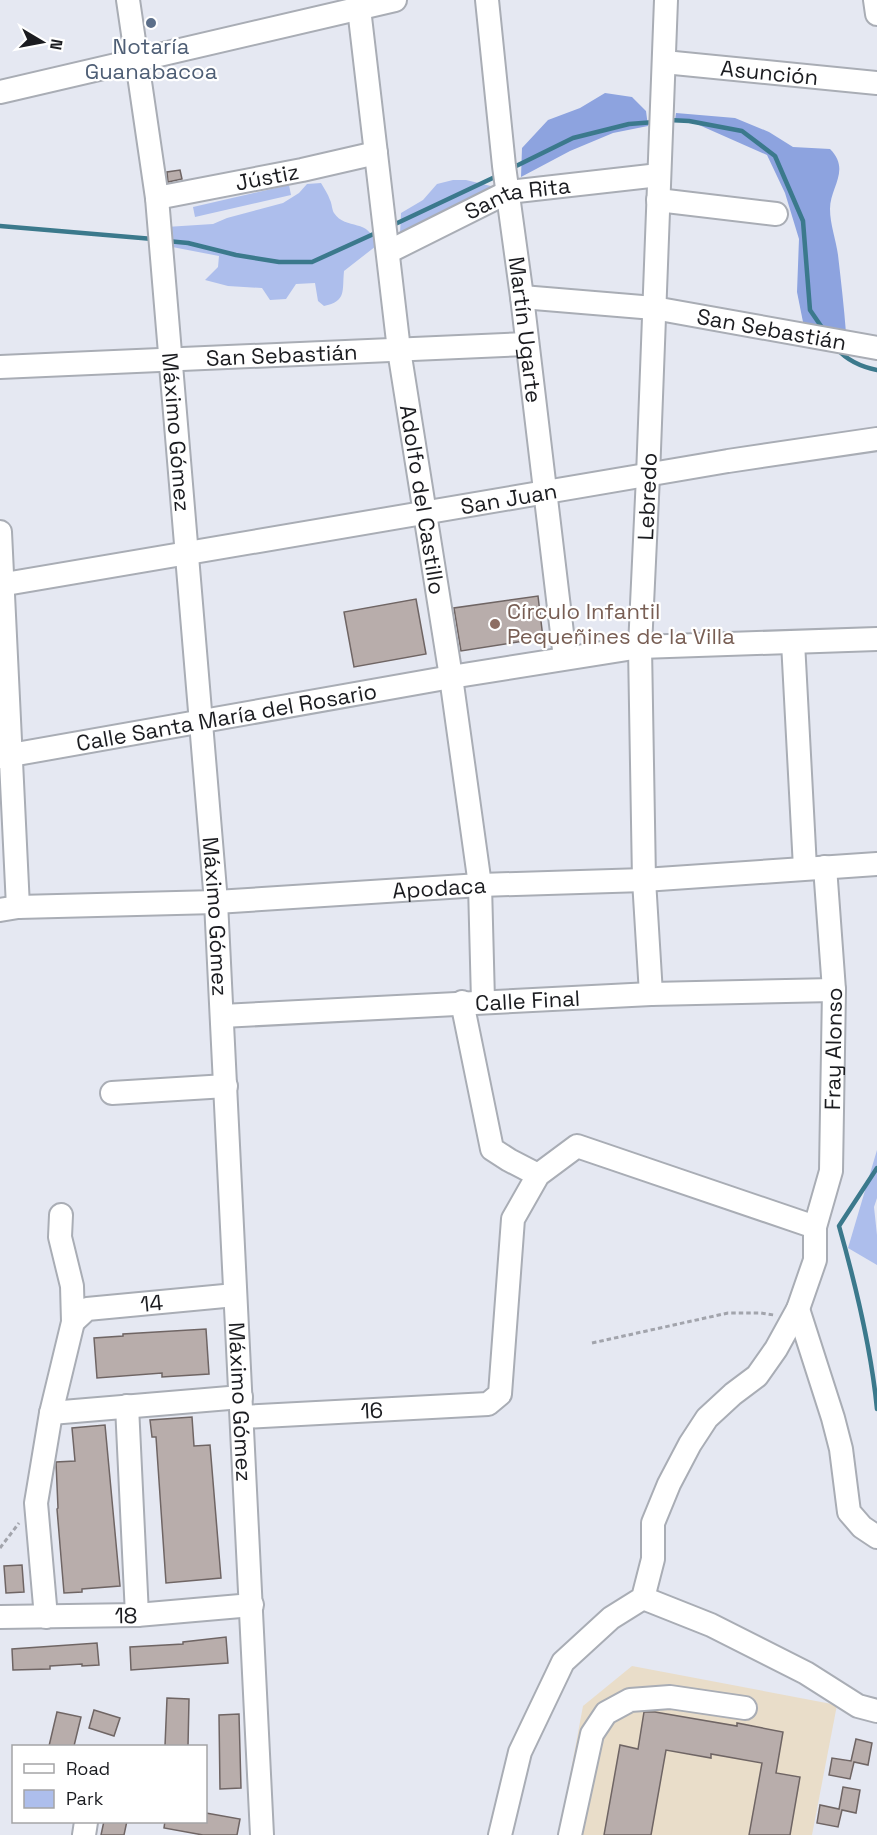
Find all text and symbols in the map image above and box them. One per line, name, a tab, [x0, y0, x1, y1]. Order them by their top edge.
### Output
north arrow	[12, 12, 72, 72]
marker: Notaría Guanabacoa	[144, 16, 158, 30]
place label: Notaría Guanabacoa	[85, 32, 218, 85]
text: N	[45, 37, 68, 52]
street label: Asunción	[719, 54, 820, 91]
street label: Jústiz	[233, 157, 301, 197]
street label: Santa Rita	[460, 171, 572, 226]
street label: Martín Ugarte	[503, 255, 548, 404]
street label: San Sebastián	[695, 302, 849, 356]
street label: San Sebastián	[205, 337, 358, 372]
street label: Máximo Gómez	[156, 351, 197, 513]
street label: Adolfo del Castillo	[394, 403, 452, 597]
street label: Lebredo	[631, 452, 663, 541]
street label: San Juan	[458, 476, 559, 520]
place label: Círculo Infantil Pequeñines de la Villa	[507, 597, 735, 650]
marker: Círculo Infantil Pequeñines de la Villa	[488, 617, 502, 631]
street label: Calle Santa María del Rosario	[74, 676, 379, 757]
street label: Máximo Gómez	[197, 836, 235, 997]
street label: Apodaca	[391, 871, 487, 905]
street label: Calle Final	[474, 984, 581, 1017]
street label: Fray Alonso	[818, 987, 848, 1110]
street label: 14	[139, 1288, 165, 1318]
street label: Máximo Gómez	[223, 1321, 259, 1482]
street label: 16	[360, 1396, 384, 1425]
street label: 18	[114, 1601, 138, 1629]
legend	[12, 1745, 207, 1823]
text: Road	[66, 1757, 110, 1780]
text: Park	[66, 1787, 104, 1810]

